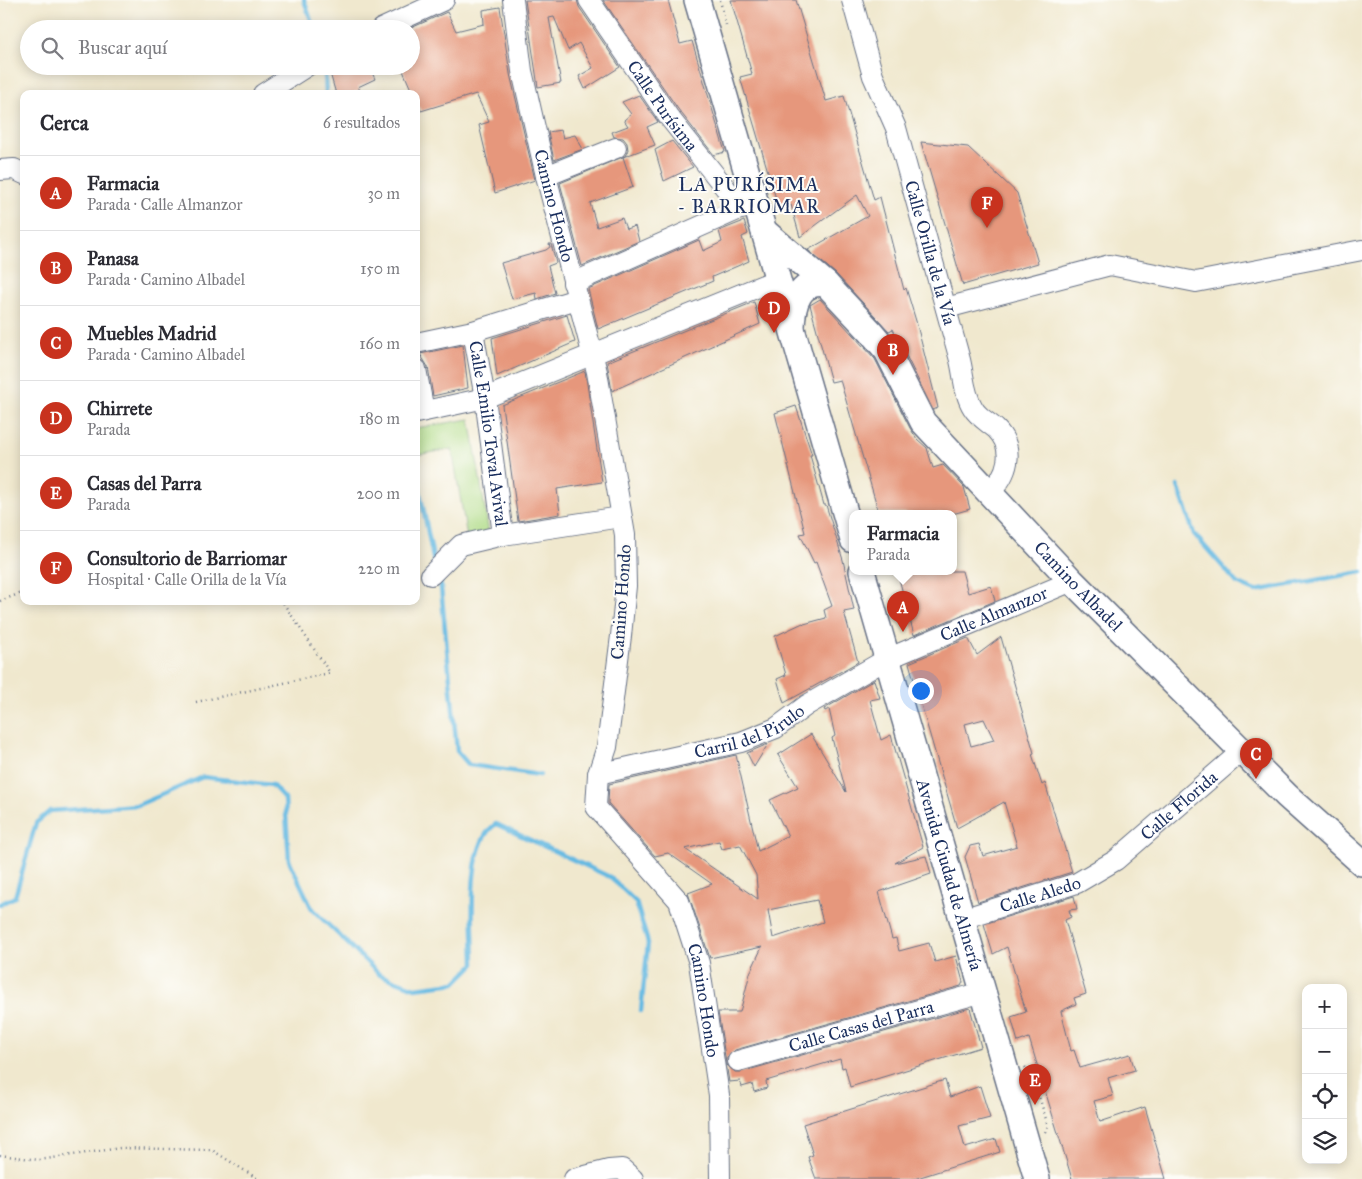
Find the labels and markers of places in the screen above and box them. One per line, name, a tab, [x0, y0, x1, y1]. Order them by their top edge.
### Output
pin: F	[971, 187, 1003, 228]
pin: D	[758, 292, 790, 333]
pin: B	[877, 334, 909, 375]
pin: A	[887, 591, 919, 632]
pin: C	[1240, 738, 1272, 779]
pin: E	[1019, 1064, 1051, 1105]

